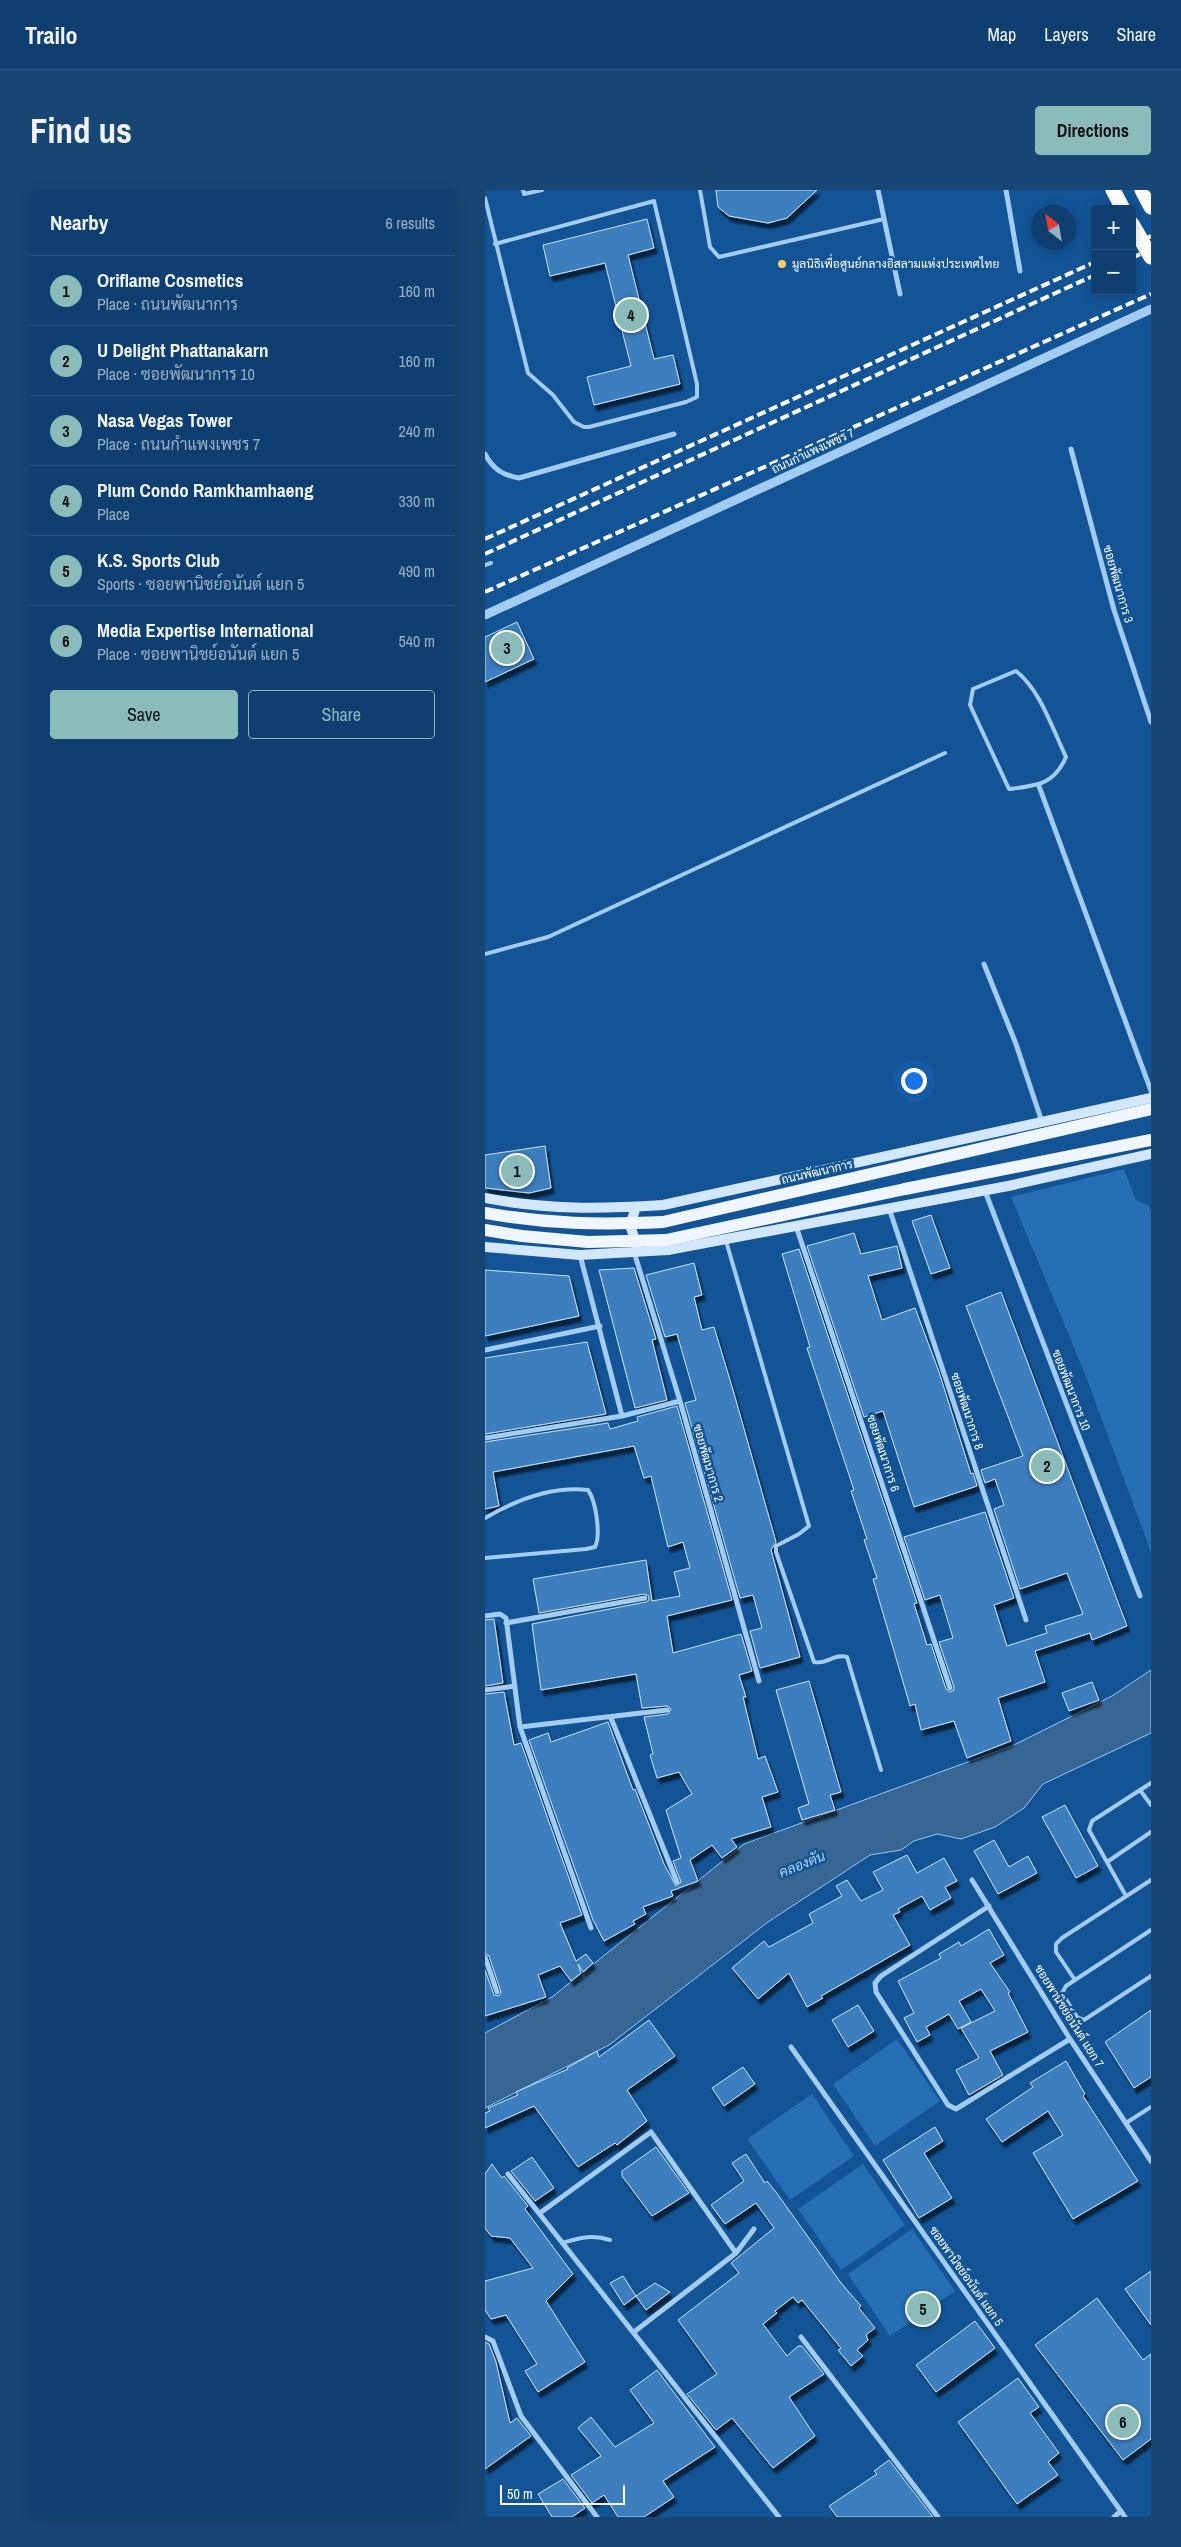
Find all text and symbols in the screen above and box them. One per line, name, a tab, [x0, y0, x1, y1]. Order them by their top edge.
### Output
text: Trailo	[25, 19, 78, 51]
text: Map	[988, 22, 1016, 47]
text: Layers	[1044, 22, 1089, 47]
text: Share	[1117, 22, 1156, 47]
button: Directions	[1035, 106, 1151, 155]
text: Find us	[30, 107, 132, 154]
north arrow	[1031, 205, 1076, 250]
map controls	[1091, 205, 1136, 295]
button: +	[1091, 205, 1136, 250]
text: Nearby	[50, 208, 108, 237]
text: 6 results	[385, 212, 435, 234]
button: −	[1091, 250, 1136, 295]
place label: มูลนิธิเพื่อศูนย์กลางอิสลามแห่งประเทศไทย	[792, 253, 999, 272]
marker: มูลนิธิเพื่อศูนย์กลางอิสลามแห่งประเทศไทย	[776, 258, 788, 270]
text: Oriflame Cosmetics	[97, 267, 243, 293]
text: 1	[62, 280, 70, 302]
text: 160 m	[399, 280, 435, 302]
text: Place · ถนนพัฒนาการ	[97, 293, 238, 315]
pin: 4	[615, 296, 647, 334]
text: U Delight Phattanakarn	[97, 337, 268, 363]
text: 2	[62, 350, 70, 372]
text: 160 m	[399, 350, 435, 372]
text: Place · ซอยพัฒนาการ 10	[97, 363, 255, 385]
text: Nasa Vegas Tower	[97, 407, 232, 433]
text: 3	[62, 420, 70, 442]
text: 240 m	[399, 420, 435, 442]
street label: ถนนกำแพงเพชร 7	[769, 425, 857, 477]
text: Place · ถนนกำแพงเพชร 7	[97, 433, 260, 455]
text: Plum Condo Ramkhamhaeng	[97, 477, 313, 503]
text: 4	[62, 490, 70, 512]
text: 330 m	[399, 490, 435, 512]
text: Place	[97, 503, 130, 525]
street label: ซอยพัฒนาการ 3	[1099, 543, 1137, 625]
text: K.S. Sports Club	[97, 547, 220, 573]
text: 5	[62, 560, 70, 582]
text: 490 m	[399, 560, 435, 582]
text: Sports · ซอยพานิชย์อนันต์ แยก 5	[97, 573, 304, 595]
text: Media Expertise International	[97, 617, 313, 643]
pin: 3	[491, 629, 523, 667]
text: 6	[62, 630, 70, 652]
text: 540 m	[399, 630, 435, 652]
text: Place · ซอยพานิชย์อนันต์ แยก 5	[97, 643, 299, 665]
button: Save	[50, 690, 238, 739]
button: Share	[248, 690, 435, 739]
your location	[901, 1068, 927, 1094]
pin: 1	[501, 1152, 533, 1190]
street label: ถนนพัฒนาการ	[780, 1156, 854, 1188]
street label: ซอยพัฒนาการ 10	[1048, 1347, 1094, 1433]
street label: ซอยพัฒนาการ 8	[947, 1370, 987, 1452]
street label: ซอยพัฒนาการ 6	[863, 1412, 903, 1494]
street label: ซอยพัฒนาการ 2	[689, 1422, 727, 1504]
pin: 2	[1031, 1447, 1063, 1485]
water label: คลองตัน	[776, 1847, 828, 1881]
street label: ซอยพานิชย์อนันต์ แยก 7	[1031, 1961, 1108, 2071]
street label: ซอยพานิชย์อนันต์ แยก 5	[925, 2223, 1007, 2330]
pin: 5	[907, 2290, 939, 2328]
pin: 6	[1107, 2403, 1139, 2441]
scale bar	[500, 2482, 625, 2505]
text: 50 m	[507, 2485, 533, 2503]

